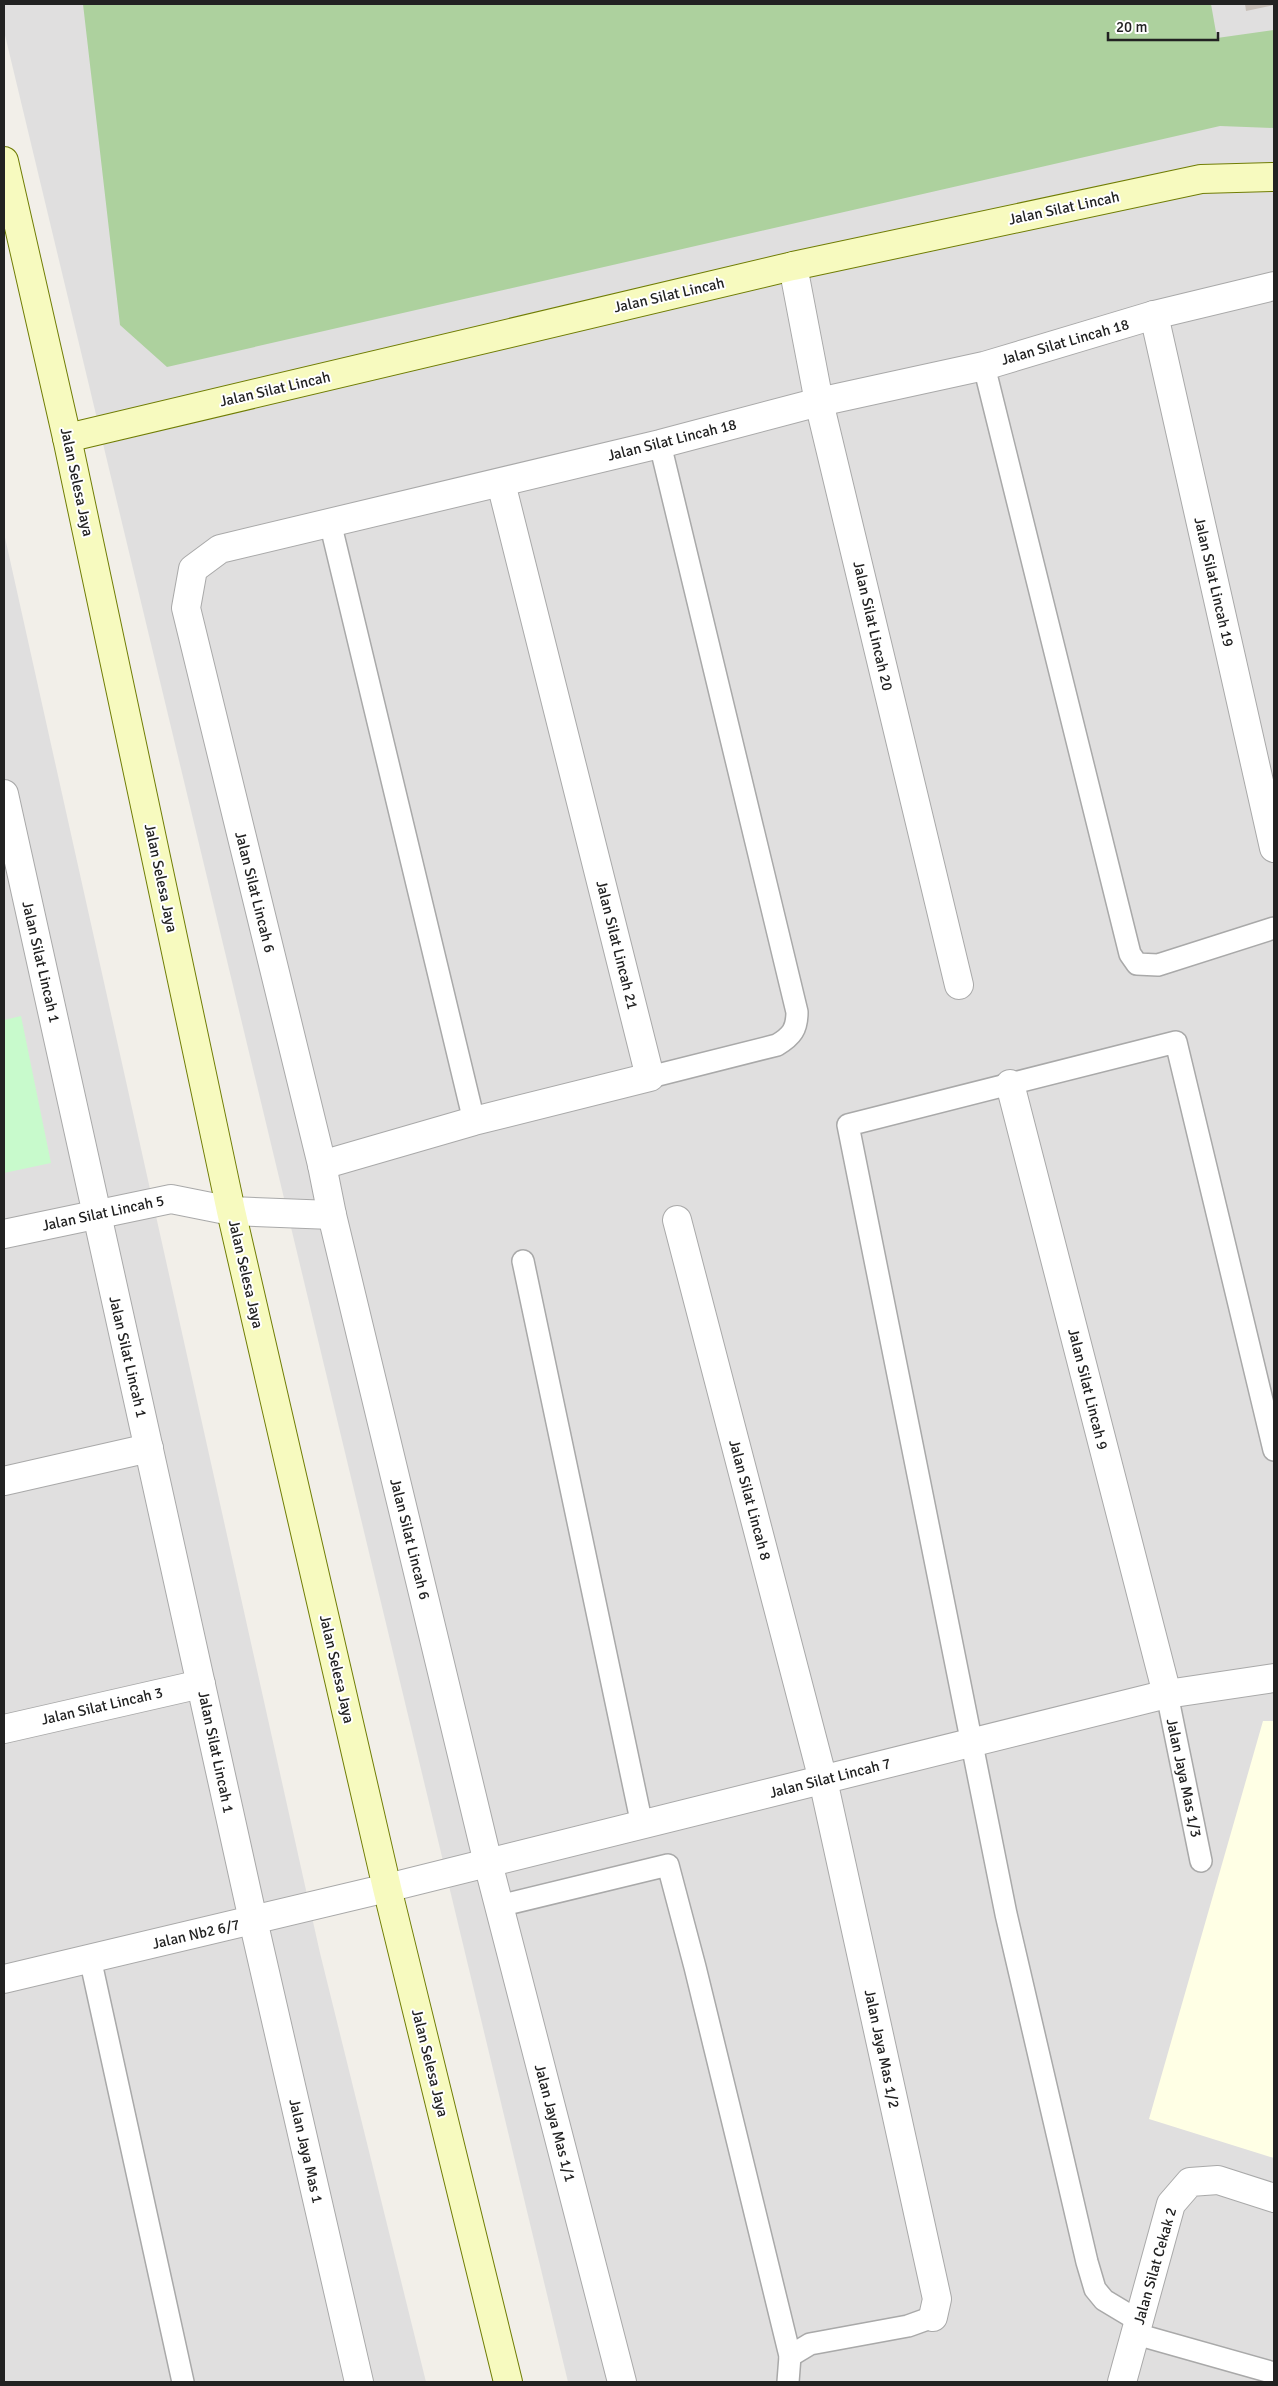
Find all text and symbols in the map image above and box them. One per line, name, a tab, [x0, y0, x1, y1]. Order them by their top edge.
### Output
scale bar	[1108, 10, 1218, 42]
text: 20 m	[1116, 18, 1147, 36]
street label: Jalan Silat Lincah	[1007, 187, 1121, 229]
street label: Jalan Silat Lincah	[612, 274, 726, 316]
street label: Jalan Silat Lincah 18	[999, 315, 1131, 369]
street label: Jalan Silat Lincah	[218, 368, 332, 410]
street label: Jalan Silat Lincah 18	[606, 415, 738, 465]
street label: Jalan Selesa Jaya	[57, 426, 97, 538]
street label: Jalan Silat Lincah 19	[1190, 515, 1238, 649]
street label: Jalan Silat Lincah 20	[849, 559, 897, 693]
street label: Jalan Selesa Jaya	[141, 822, 181, 934]
street label: Jalan Silat Lincah 6	[231, 830, 279, 954]
street label: Jalan Silat Lincah 21	[592, 879, 642, 1011]
street label: Jalan Silat Lincah 1	[18, 899, 64, 1025]
street label: Jalan Silat Lincah 5	[40, 1191, 166, 1235]
street label: Jalan Selesa Jaya	[225, 1218, 267, 1330]
street label: Jalan Silat Lincah 1	[105, 1294, 151, 1420]
street label: Jalan Silat Lincah 9	[1064, 1327, 1112, 1451]
street label: Jalan Silat Lincah 8	[725, 1438, 775, 1562]
street label: Jalan Silat Lincah 6	[386, 1477, 434, 1601]
street label: Jalan Selesa Jaya	[316, 1613, 358, 1725]
street label: Jalan Silat Lincah 3	[39, 1683, 165, 1729]
street label: Jalan Silat Lincah 1	[194, 1689, 238, 1815]
street label: Jalan Jaya Mas 1/3	[1163, 1717, 1205, 1839]
street label: Jalan Silat Lincah 7	[768, 1754, 892, 1802]
street label: Jalan Nb2 6/7	[150, 1915, 242, 1953]
street label: Jalan Jaya Mas 1/2	[861, 1988, 903, 2110]
street label: Jalan Selesa Jaya	[408, 2007, 452, 2119]
street label: Jalan Jaya Mas 1/1	[531, 2062, 579, 2184]
street label: Jalan Jaya Mas 1	[285, 2097, 327, 2205]
street label: Jalan Silat Cekak 2	[1130, 2205, 1180, 2327]

